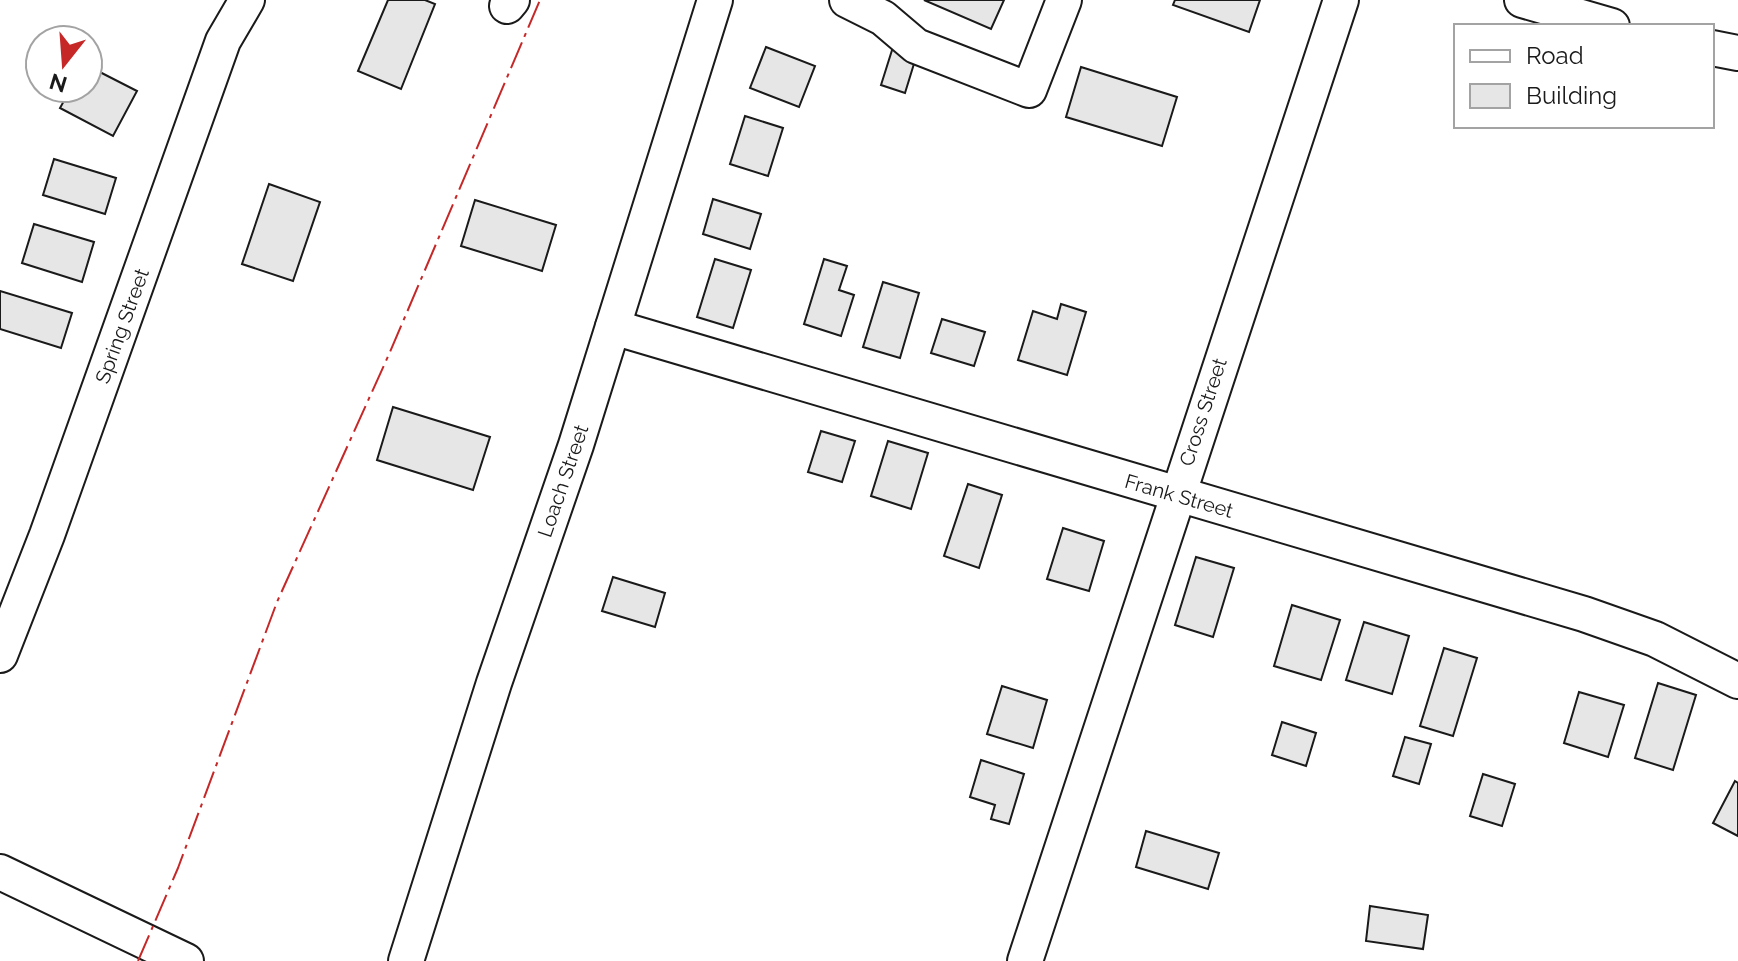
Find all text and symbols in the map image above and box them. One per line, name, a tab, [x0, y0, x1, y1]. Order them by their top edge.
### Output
north arrow	[24, 24, 104, 104]
legend	[1454, 24, 1714, 128]
text: Road	[1526, 41, 1584, 70]
text: N	[46, 68, 70, 98]
text: Building	[1526, 81, 1617, 110]
street label: Spring Street	[90, 265, 154, 387]
street label: Cross Street	[1174, 355, 1232, 469]
street label: Loach Street	[533, 421, 594, 540]
street label: Frank Street	[1122, 469, 1236, 523]

